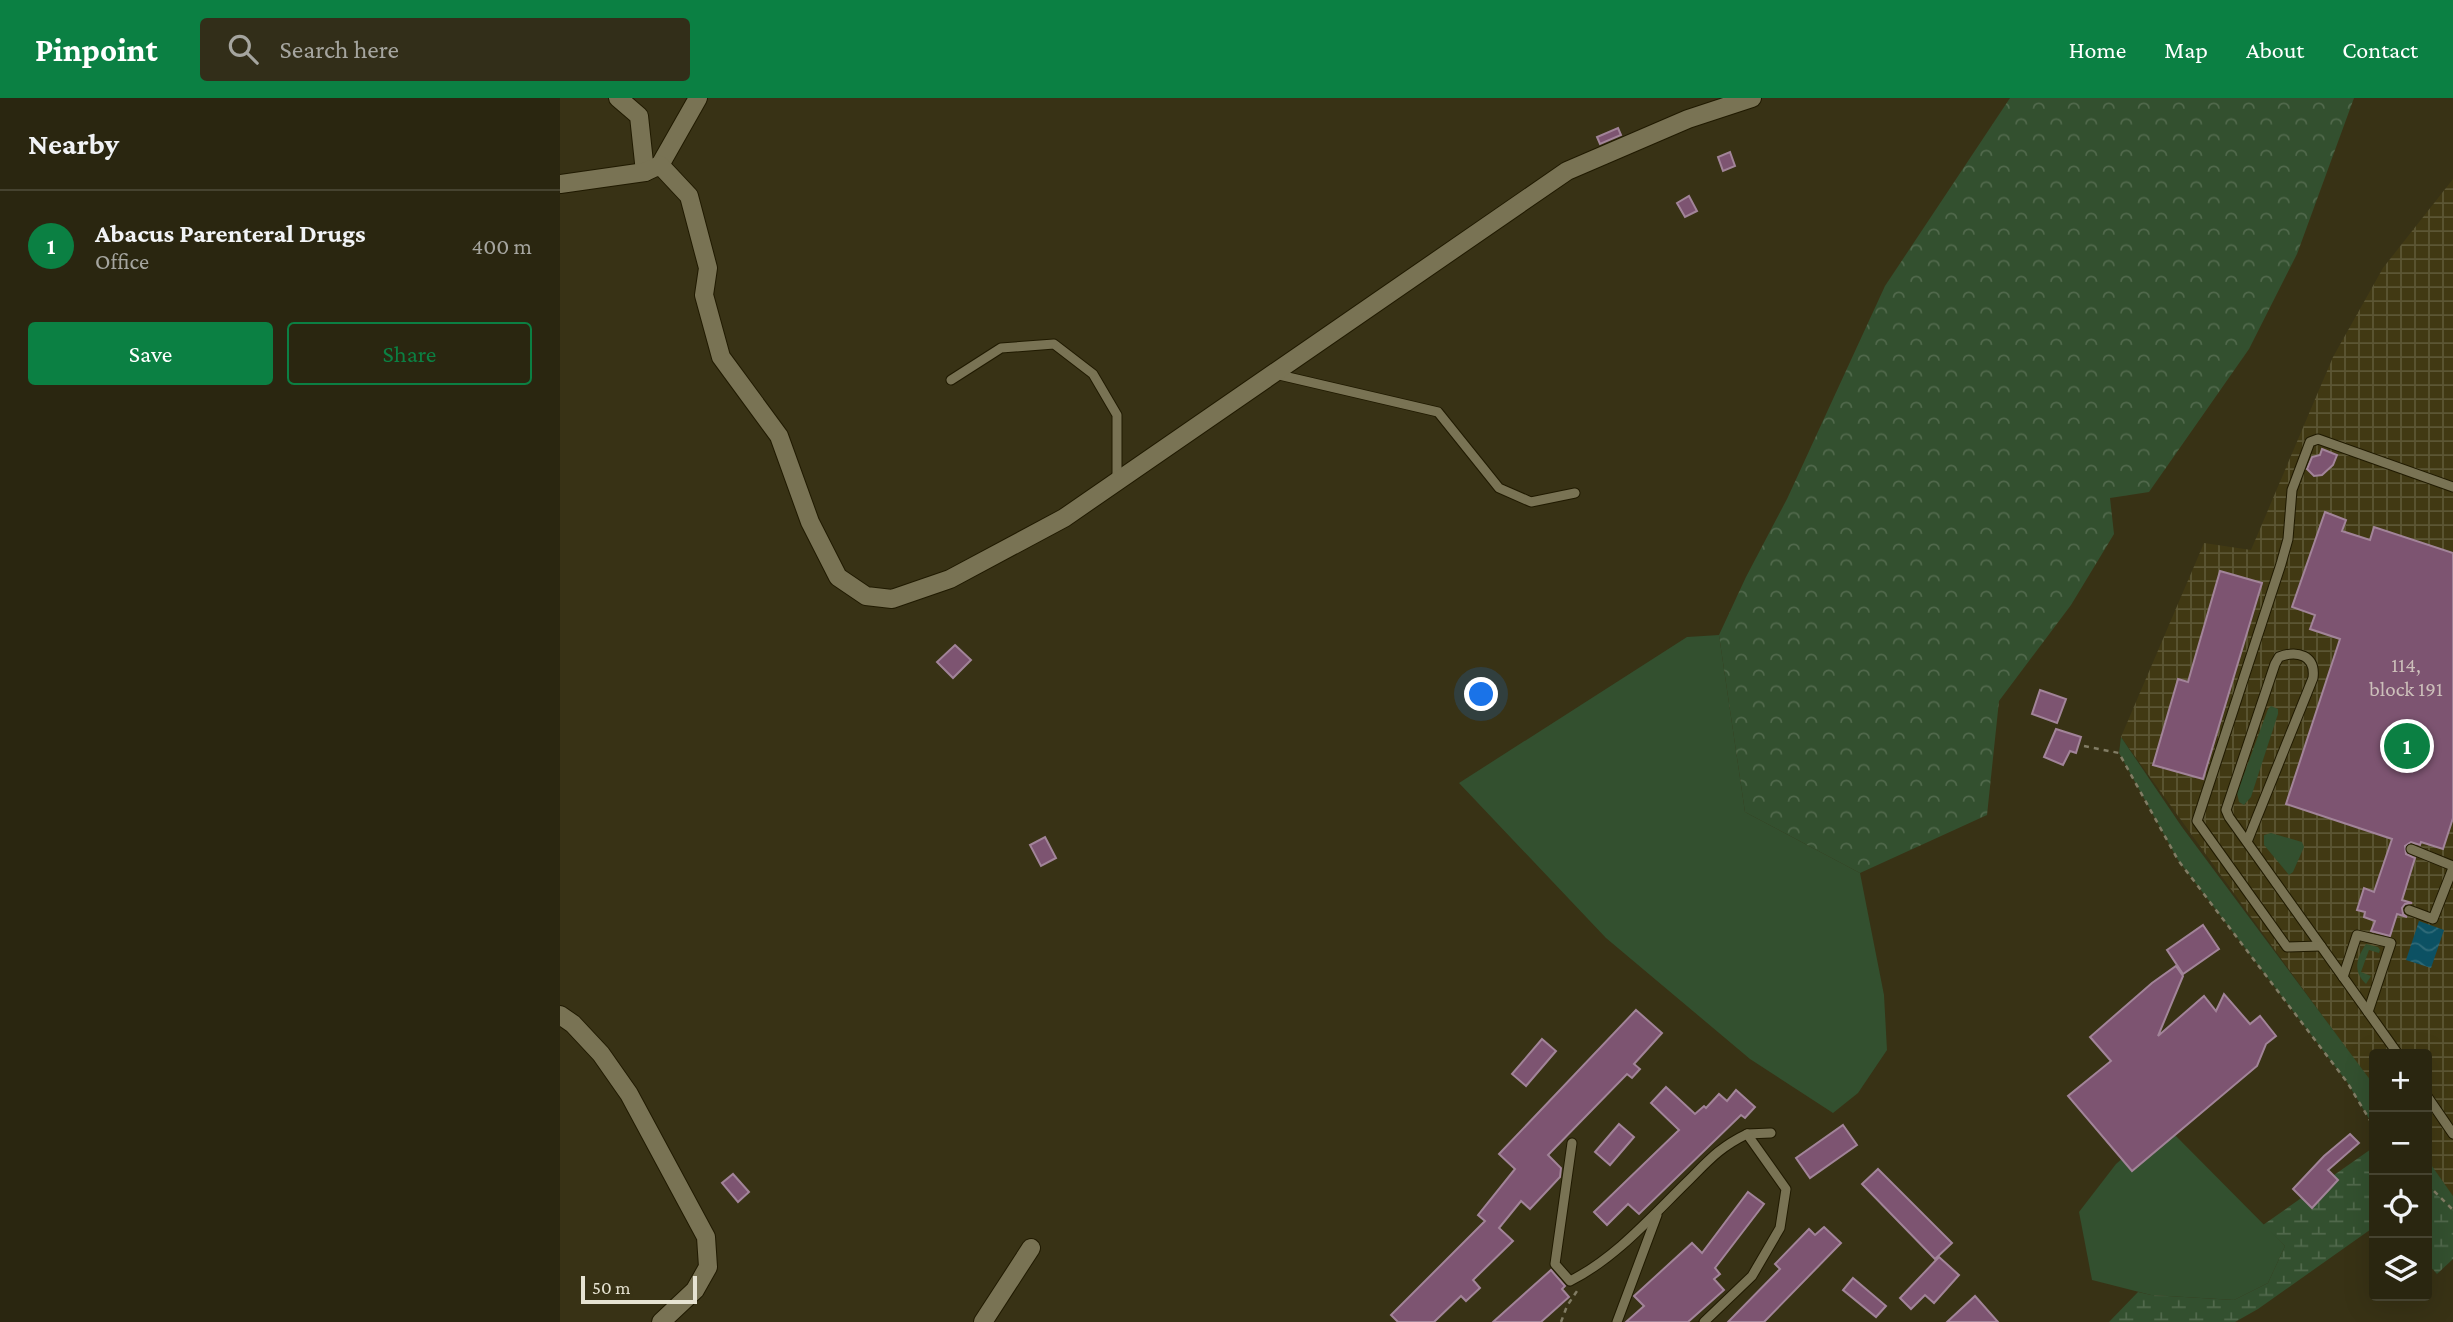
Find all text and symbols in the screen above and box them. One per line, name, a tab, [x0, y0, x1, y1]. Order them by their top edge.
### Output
search box	[200, 18, 690, 81]
icon: search	[224, 30, 262, 68]
text: Pinpoint	[35, 31, 158, 68]
text: Search here	[280, 35, 399, 64]
text: Home	[2069, 36, 2126, 63]
text: Map	[2164, 36, 2208, 63]
text: About	[2246, 36, 2304, 63]
text: Contact	[2342, 36, 2418, 63]
text: Nearby	[28, 127, 119, 160]
text: Abacus Parenteral Drugs	[95, 219, 366, 248]
text: 1	[47, 233, 55, 259]
text: 400 m	[471, 233, 532, 259]
text: Office	[95, 248, 149, 274]
button: Save	[28, 322, 273, 385]
button: Share	[287, 322, 532, 385]
house number: 114, block 191	[2369, 653, 2443, 701]
your location	[1464, 677, 1498, 711]
pin: 1	[2384, 720, 2430, 772]
map controls	[2369, 1049, 2432, 1301]
button: +	[2369, 1049, 2432, 1112]
button: −	[2369, 1112, 2432, 1175]
button: locate	[2369, 1175, 2432, 1238]
button: layers	[2369, 1238, 2432, 1301]
scale bar	[581, 1273, 696, 1305]
text: 50 m	[592, 1277, 631, 1298]

